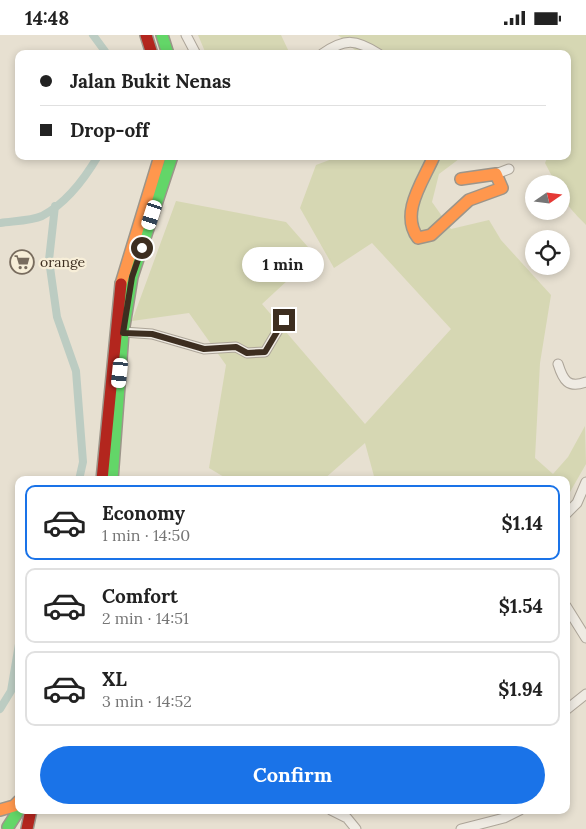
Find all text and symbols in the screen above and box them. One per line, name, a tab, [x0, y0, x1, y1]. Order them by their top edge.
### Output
text: 14:48	[25, 6, 69, 30]
text: Jalan Bukit Nenas	[70, 69, 231, 93]
text: Drop-off	[70, 118, 149, 142]
north arrow	[525, 175, 570, 220]
map controls	[525, 175, 570, 275]
car	[140, 198, 163, 232]
button: locate	[525, 230, 570, 275]
route start	[131, 237, 153, 259]
callout: 1 min	[243, 247, 325, 283]
supermarket icon: orange	[9, 249, 35, 275]
place label: orange	[40, 253, 86, 271]
text: 1 min	[263, 254, 303, 274]
route end	[273, 309, 295, 331]
car	[110, 357, 129, 389]
icon: car	[42, 500, 87, 545]
text: Economy	[102, 501, 185, 525]
text: $1.14	[502, 511, 543, 535]
text: 1 min · 14:50	[102, 525, 190, 545]
icon: car	[42, 583, 87, 628]
text: Comfort	[102, 584, 178, 608]
text: $1.54	[499, 594, 543, 618]
text: 2 min · 14:51	[102, 608, 189, 628]
icon: car	[42, 666, 87, 711]
text: XL	[102, 667, 127, 691]
text: $1.94	[498, 677, 543, 701]
text: 3 min · 14:52	[102, 691, 192, 711]
button: Confirm	[40, 746, 545, 804]

